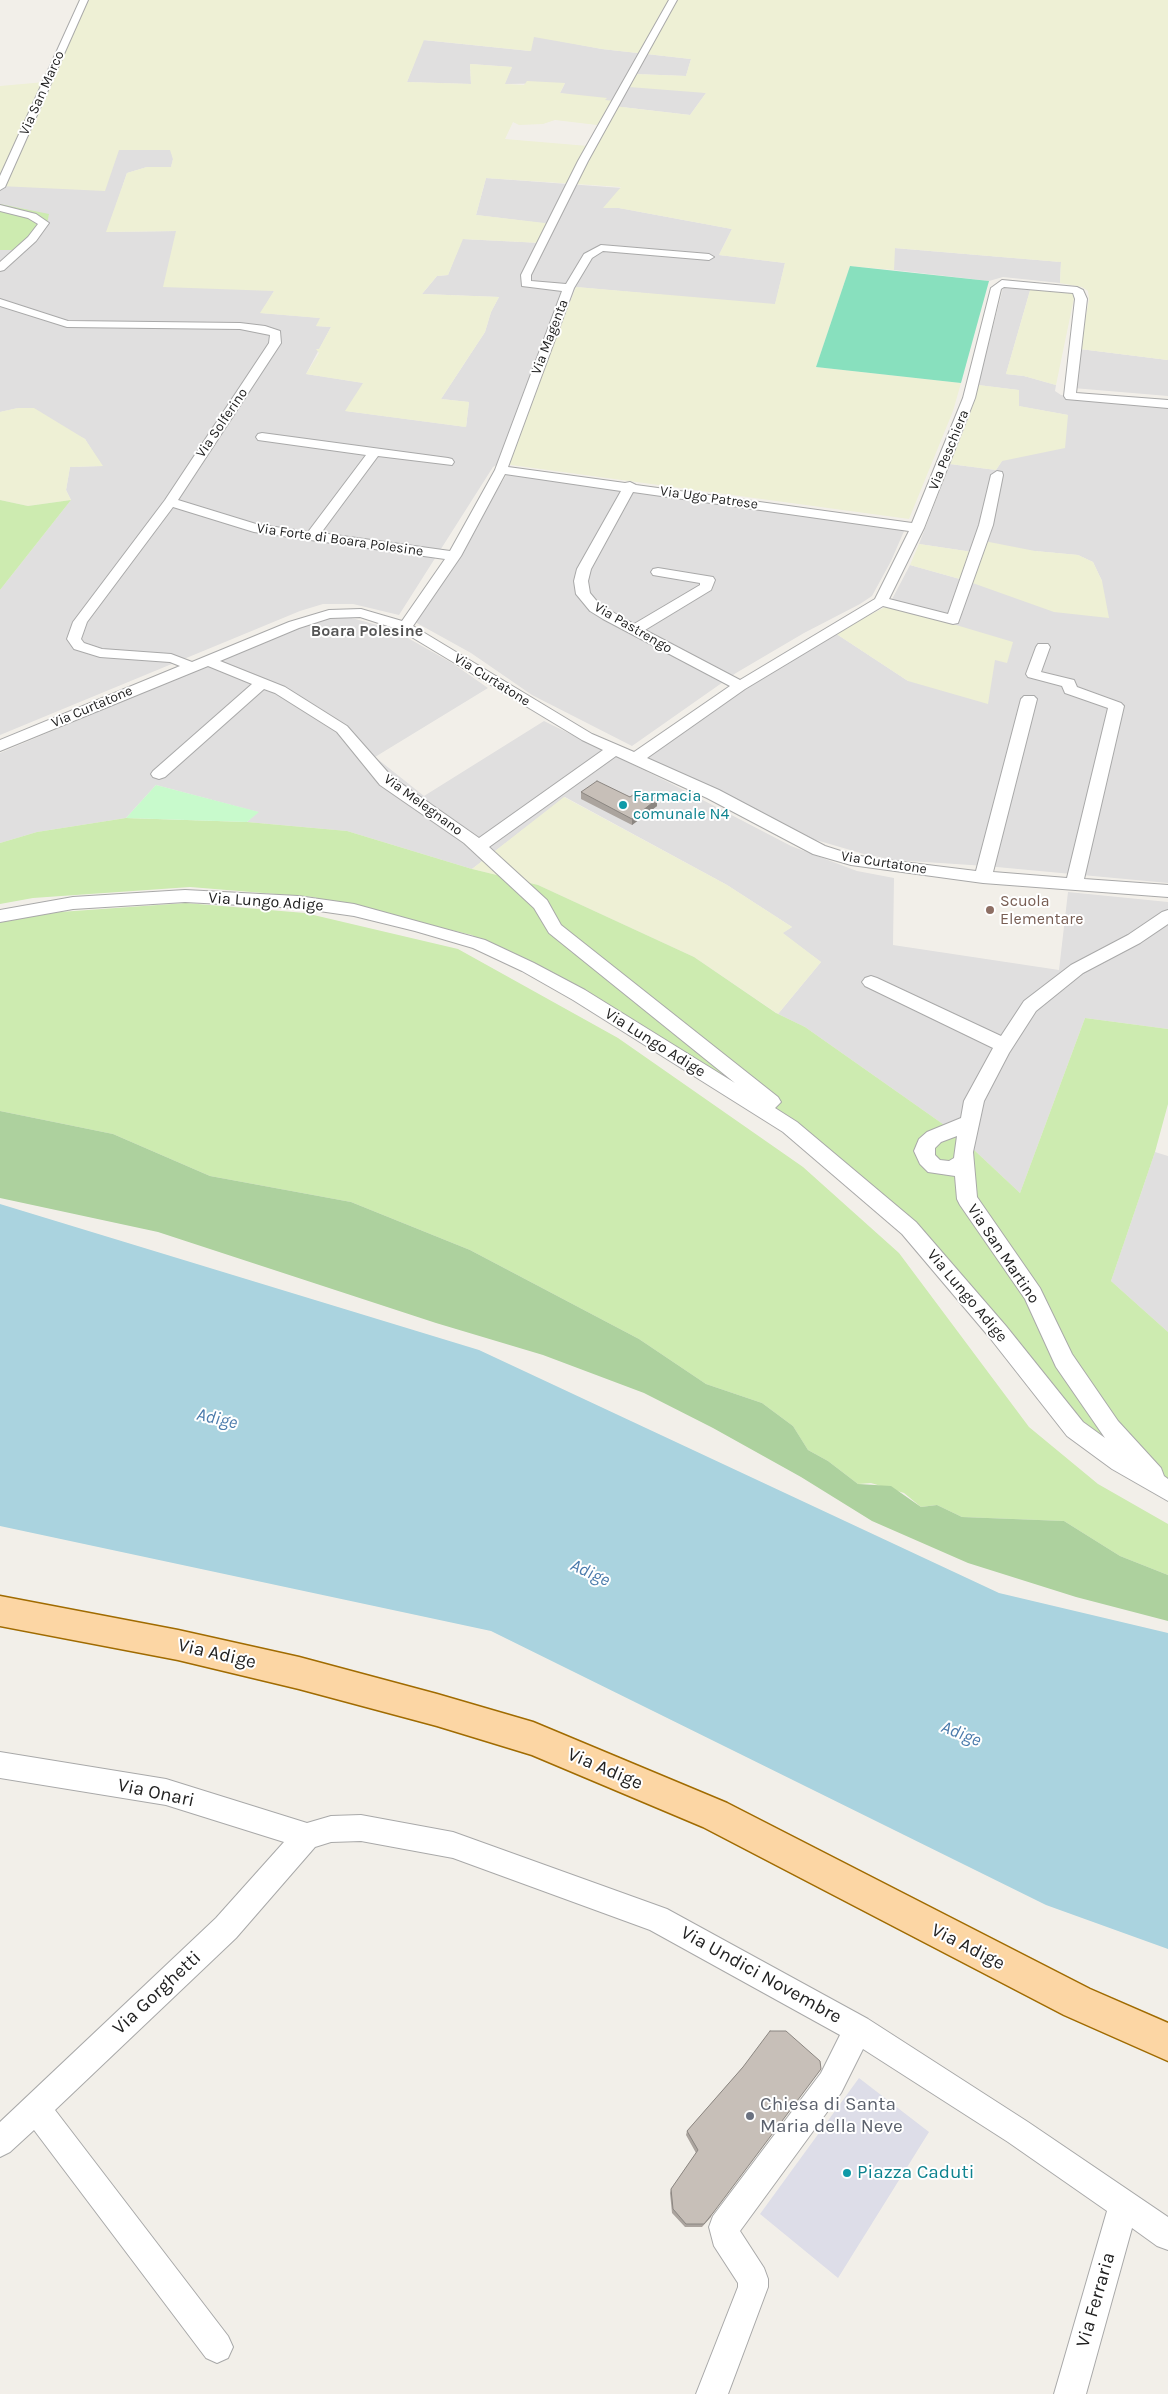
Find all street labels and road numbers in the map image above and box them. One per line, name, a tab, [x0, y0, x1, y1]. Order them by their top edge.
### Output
street label: Via San Marco	[16, 48, 68, 138]
street label: Via Magenta	[528, 297, 572, 377]
street label: Via Solferino	[193, 385, 251, 461]
street label: Via Peschiera	[925, 407, 973, 493]
street label: Via Ugo Patrese	[659, 483, 759, 513]
street label: Via Forte di Boara Polesine	[256, 520, 424, 560]
street label: Via Pastrengo	[591, 599, 675, 657]
street label: Via Curtatone	[451, 650, 533, 710]
street label: Via Curtatone	[49, 682, 135, 732]
street label: Via Melegnano	[380, 771, 466, 839]
street label: Via Curtatone	[840, 848, 928, 878]
street label: Via Lungo Adige	[208, 888, 324, 916]
street label: Via Lungo Adige	[601, 1004, 709, 1082]
street label: Via San Martino	[963, 1201, 1043, 1307]
street label: Via Lungo Adige	[923, 1246, 1011, 1346]
street label: Via Adige	[176, 1634, 258, 1674]
street label: Via Adige	[564, 1743, 646, 1795]
street label: Via Onari	[115, 1774, 197, 1812]
street label: Via Adige	[927, 1919, 1009, 1975]
street label: Via Undici Novembre	[677, 1921, 845, 2029]
street label: Via Gorghetti	[108, 1946, 206, 2040]
street label: Via Ferraria	[1072, 2250, 1120, 2350]

